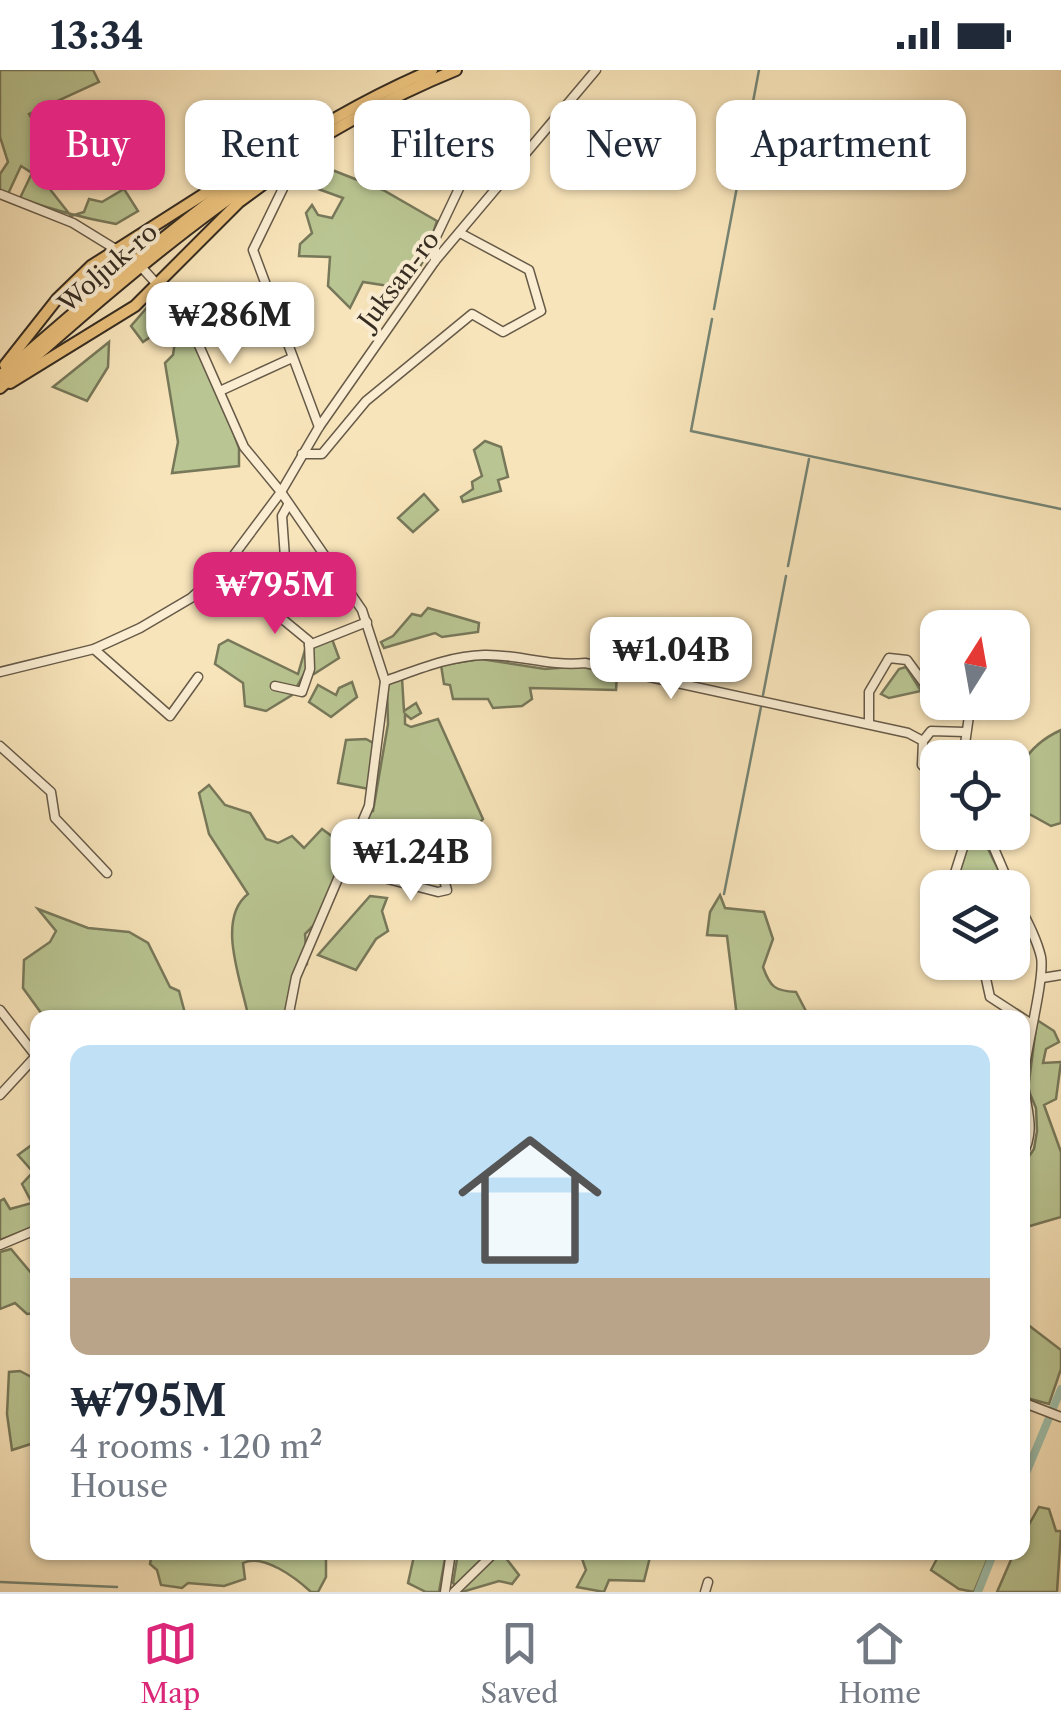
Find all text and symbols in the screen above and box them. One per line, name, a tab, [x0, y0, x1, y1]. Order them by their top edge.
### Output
text: 13:34	[50, 12, 144, 59]
chip: Buy	[30, 100, 165, 190]
chip: Rent	[185, 100, 334, 190]
chip: Filters	[354, 100, 530, 190]
chip: New	[550, 100, 696, 190]
chip: Apartment	[716, 100, 966, 190]
street label: Woljuk-ro	[51, 217, 164, 320]
street label: Juksan-ro	[350, 225, 446, 339]
pin: ₩286M	[160, 282, 300, 367]
text: ₩286M	[168, 295, 292, 334]
pin: ₩795M	[205, 552, 345, 637]
text: ₩795M	[215, 565, 335, 604]
north arrow	[920, 610, 1030, 720]
map controls	[920, 610, 1030, 980]
pin: ₩1.04B	[590, 617, 752, 702]
text: ₩1.04B	[612, 630, 730, 669]
button: locate	[920, 740, 1030, 850]
pin: ₩1.24B	[330, 819, 492, 904]
text: ₩1.24B	[353, 832, 469, 871]
button: layers	[920, 870, 1030, 980]
icon: home	[440, 1110, 620, 1290]
text: ₩795M	[70, 1375, 227, 1427]
text: 4 rooms · 120 m²	[70, 1427, 323, 1466]
text: House	[70, 1466, 168, 1505]
tab: Map	[140, 1616, 200, 1710]
tab: Saved	[481, 1616, 558, 1710]
tab: Home	[839, 1616, 921, 1710]

